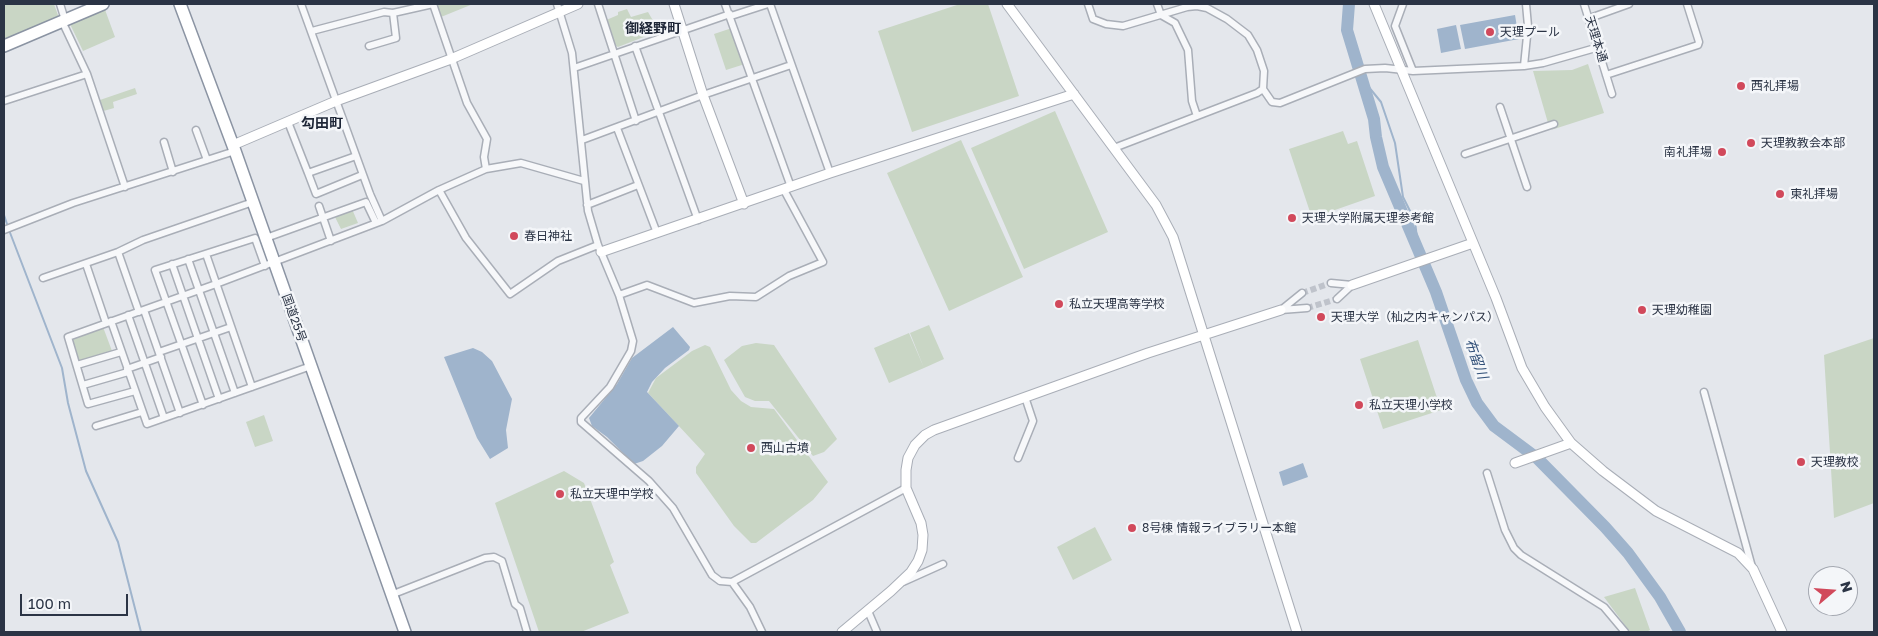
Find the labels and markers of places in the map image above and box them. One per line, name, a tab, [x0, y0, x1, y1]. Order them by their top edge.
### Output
place label: 天理プール	[1500, 25, 1560, 39]
marker: 天理プール	[1484, 26, 1496, 38]
place label: 西礼拝場	[1751, 79, 1799, 93]
marker: 西礼拝場	[1735, 80, 1747, 92]
place label: 天理教教会本部	[1761, 136, 1845, 150]
marker: 天理教教会本部	[1745, 137, 1757, 149]
place label: 南礼拝場	[1664, 145, 1712, 159]
marker: 南礼拝場	[1716, 146, 1728, 158]
place label: 東礼拝場	[1790, 187, 1838, 201]
marker: 東礼拝場	[1774, 188, 1786, 200]
place label: 天理大学附属天理参考館	[1302, 211, 1434, 225]
marker: 天理大学附属天理参考館	[1286, 212, 1298, 224]
place label: 春日神社	[524, 229, 572, 243]
marker: 春日神社	[508, 230, 520, 242]
place label: 私立天理高等学校	[1069, 297, 1165, 311]
marker: 私立天理高等学校	[1053, 298, 1065, 310]
place label: 天理幼稚園	[1652, 303, 1712, 317]
marker: 天理幼稚園	[1636, 304, 1648, 316]
place label: 天理大学（杣之内キャンパス）	[1331, 310, 1499, 324]
marker: 天理大学（杣之内キャンパス）	[1315, 311, 1327, 323]
place label: 私立天理小学校	[1369, 398, 1453, 412]
marker: 私立天理小学校	[1353, 399, 1365, 411]
place label: 西山古墳	[761, 441, 809, 455]
marker: 西山古墳	[745, 442, 757, 454]
place label: 天理教校	[1811, 455, 1859, 469]
marker: 天理教校	[1795, 456, 1807, 468]
place label: 私立天理中学校	[570, 487, 654, 501]
marker: 私立天理中学校	[554, 488, 566, 500]
place label: 8号棟 情報ライブラリー本館	[1142, 521, 1296, 535]
marker: 8号棟 情報ライブラリー本館	[1126, 522, 1138, 534]

